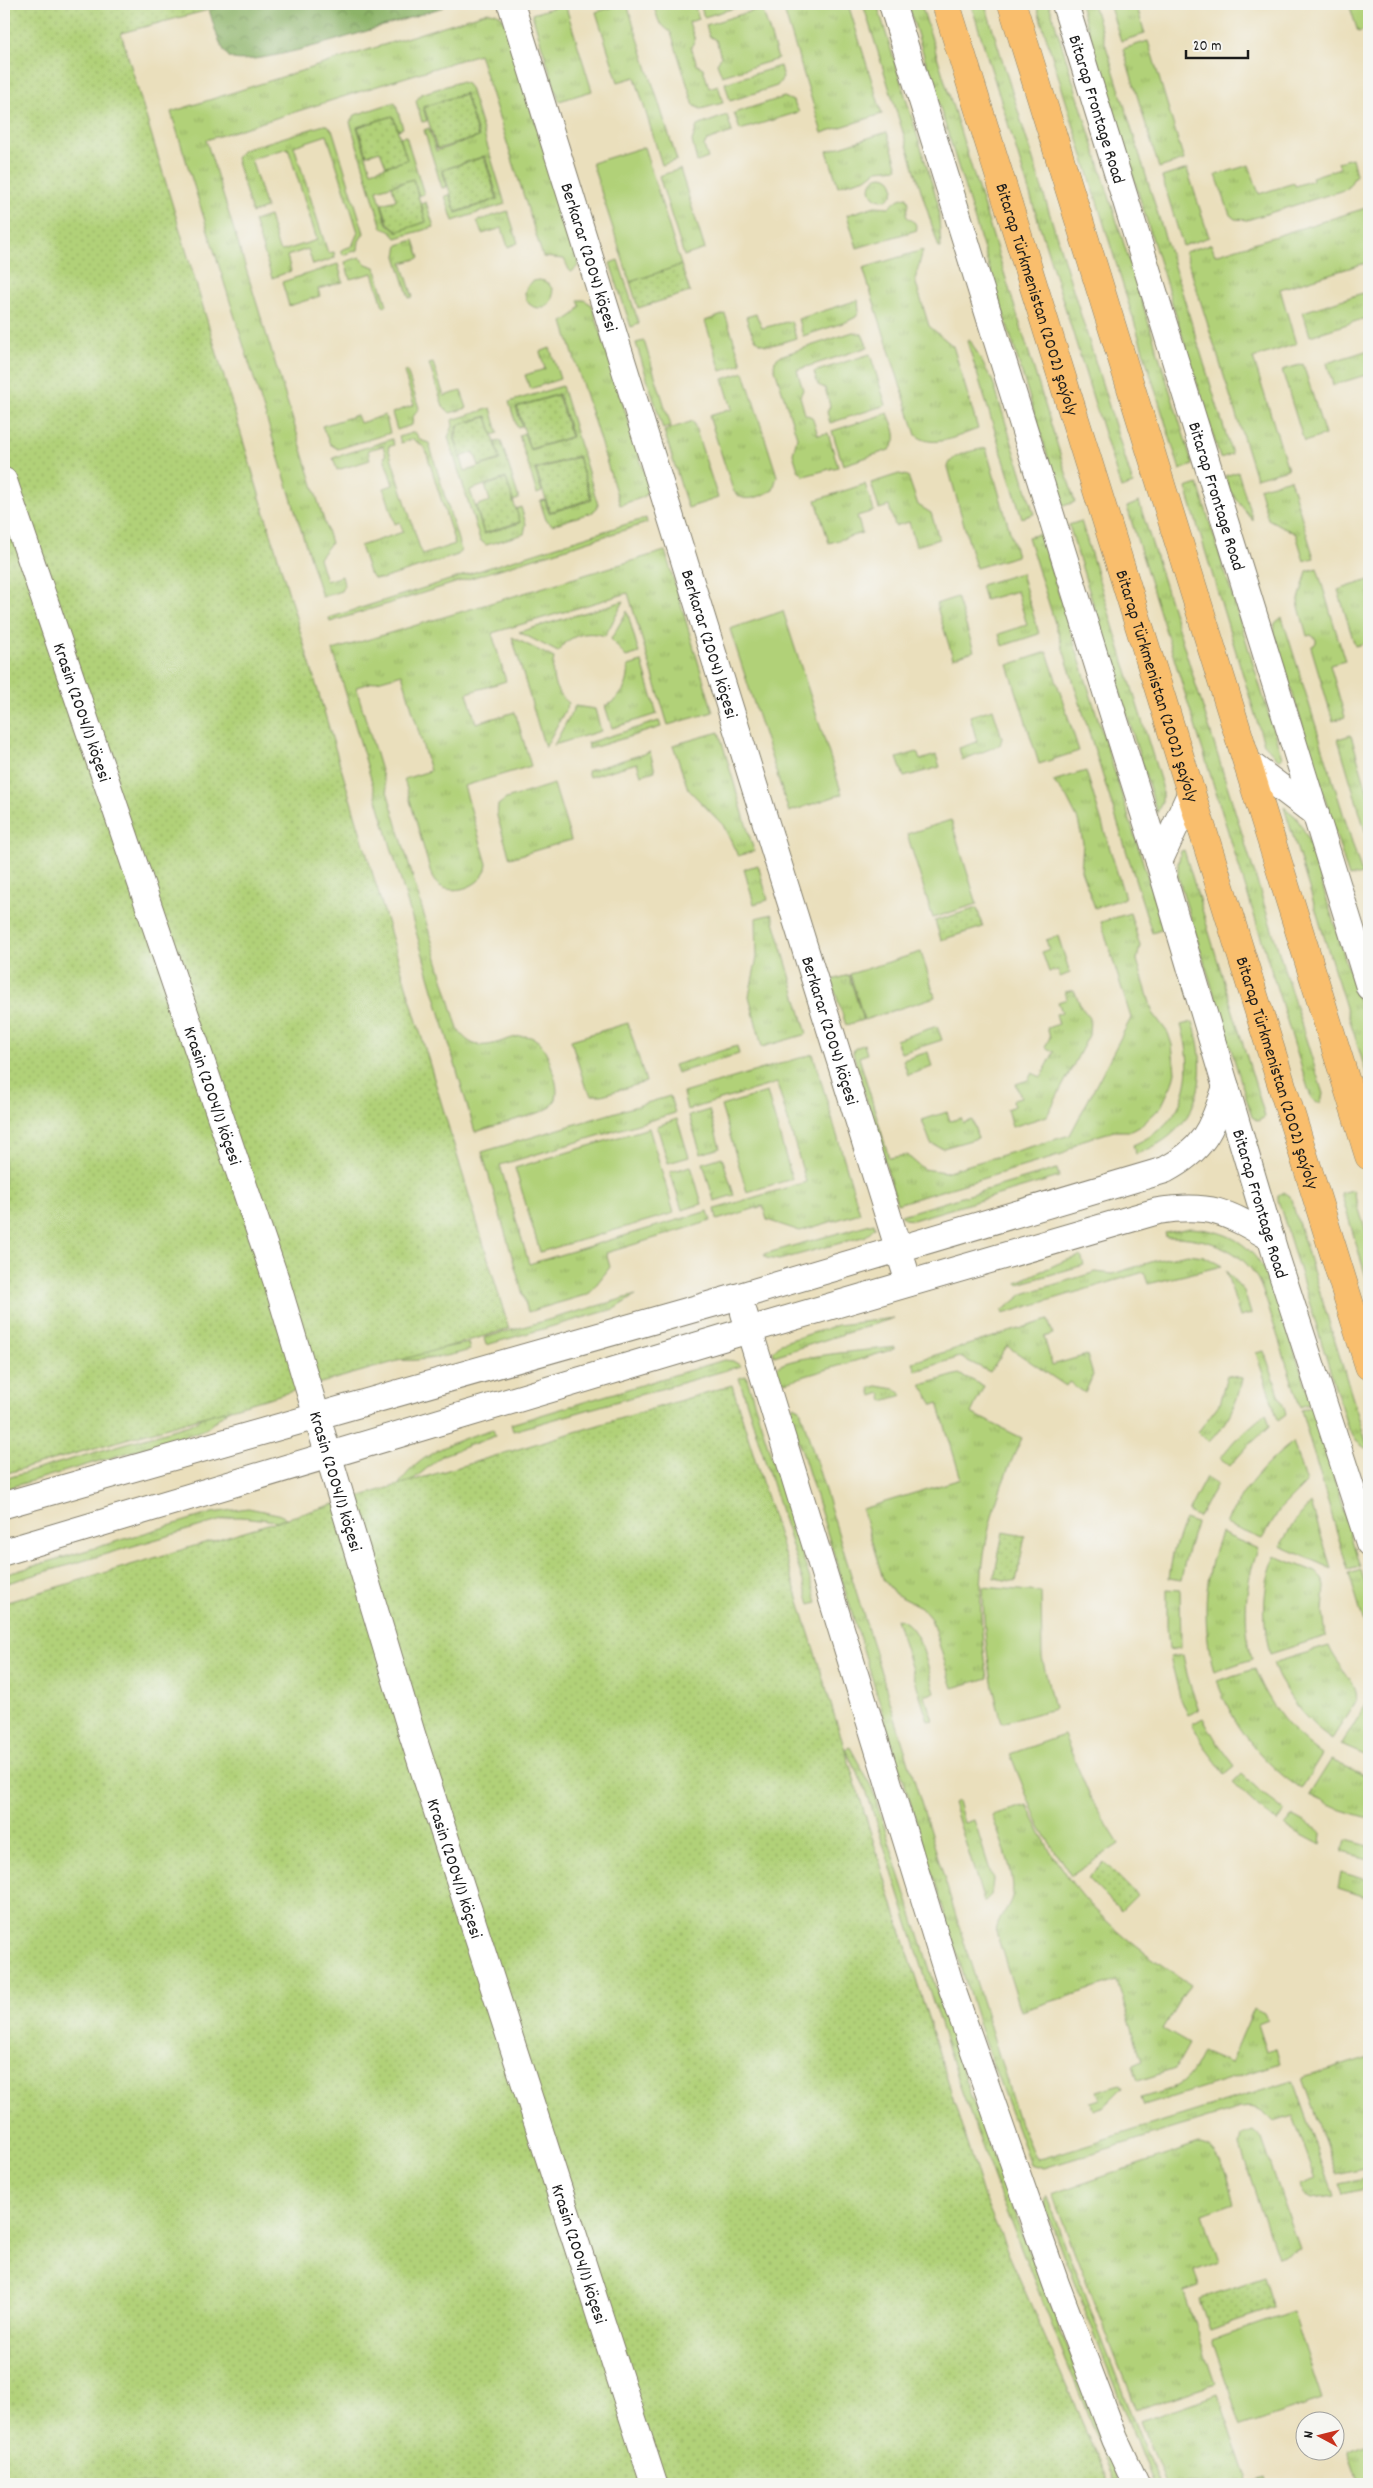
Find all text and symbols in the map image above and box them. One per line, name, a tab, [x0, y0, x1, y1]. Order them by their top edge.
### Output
scale bar	[1186, 28, 1248, 60]
street label: Bitarap Frontage Road	[1060, 32, 1130, 187]
text: 20 m	[1193, 36, 1221, 58]
street label: Berkarar (2004) köçesi	[552, 180, 622, 335]
street label: Bitarap Türkmenistan (2002) şaýoly	[987, 180, 1083, 420]
street label: Bitarap Frontage Road	[1180, 419, 1250, 574]
street label: Berkarar (2004) köçesi	[673, 567, 743, 722]
street label: Bitarap Türkmenistan (2002) şaýoly	[1108, 567, 1203, 807]
street label: Krasin (2004/1) köçesi	[45, 640, 116, 786]
street label: Berkarar (2004) köçesi	[793, 954, 863, 1109]
street label: Bitarap Türkmenistan (2002) şaýoly	[1228, 954, 1324, 1193]
street label: Krasin (2004/1) köçesi	[176, 1023, 246, 1169]
street label: Bitarap Frontage Road	[1224, 1127, 1292, 1282]
street label: Krasin (2004/1) köçesi	[301, 1409, 367, 1555]
street label: Krasin (2004/1) köçesi	[419, 1796, 487, 1942]
street label: Krasin (2004/1) köçesi	[543, 2181, 612, 2327]
north arrow	[1296, 2410, 1346, 2460]
text: N	[1299, 2430, 1319, 2439]

